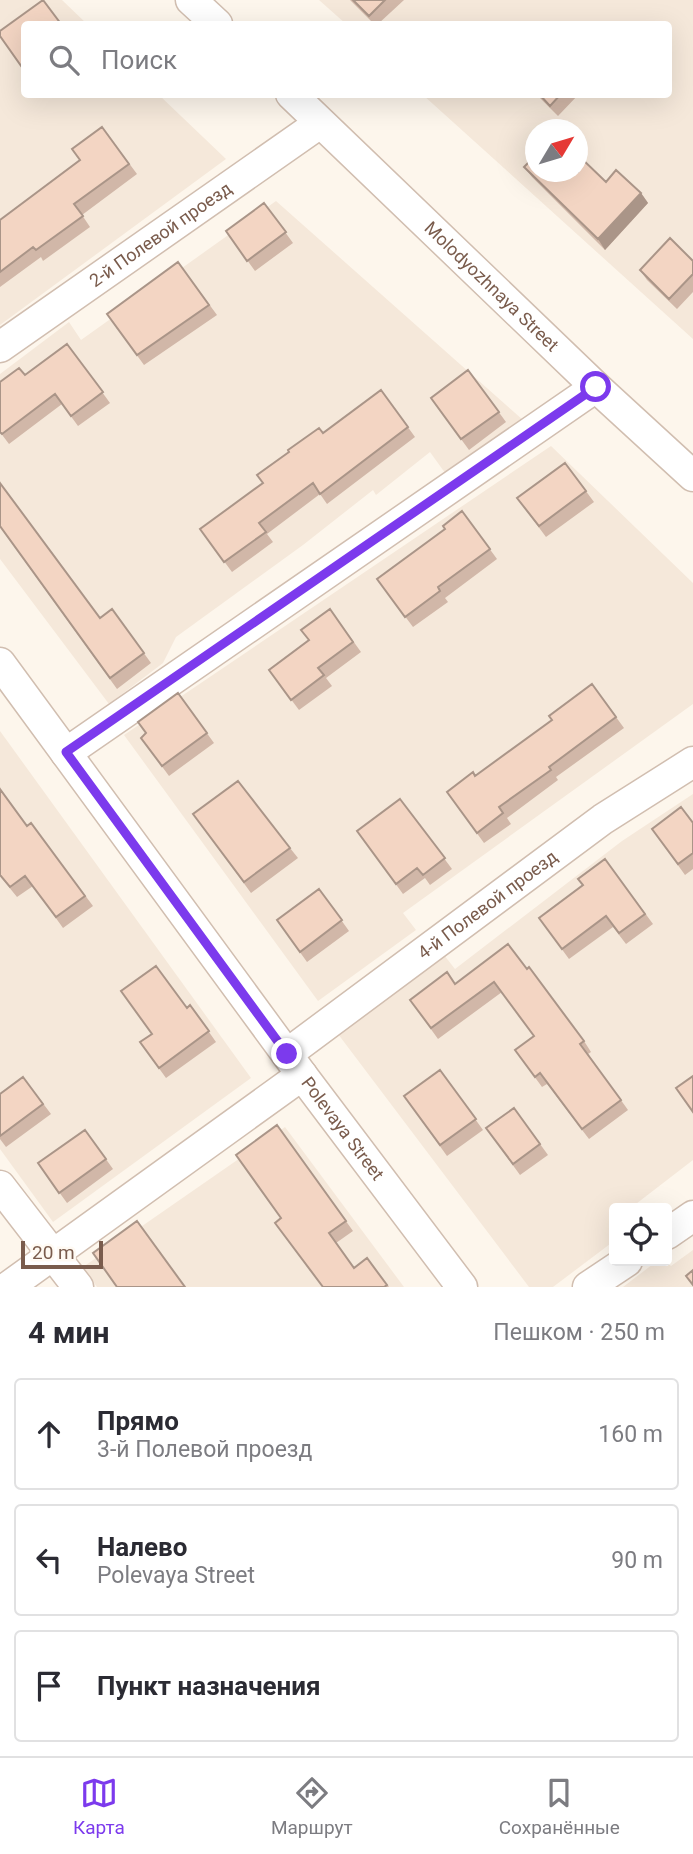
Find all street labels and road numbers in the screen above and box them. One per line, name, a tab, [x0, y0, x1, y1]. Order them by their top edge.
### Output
street label: 2-й Полевой проезд	[85, 177, 235, 291]
street label: Molodyozhnaya Street	[420, 217, 563, 356]
street label: 4-й Полевой проезд	[413, 846, 561, 963]
street label: Polevaya Street	[297, 1073, 389, 1184]

